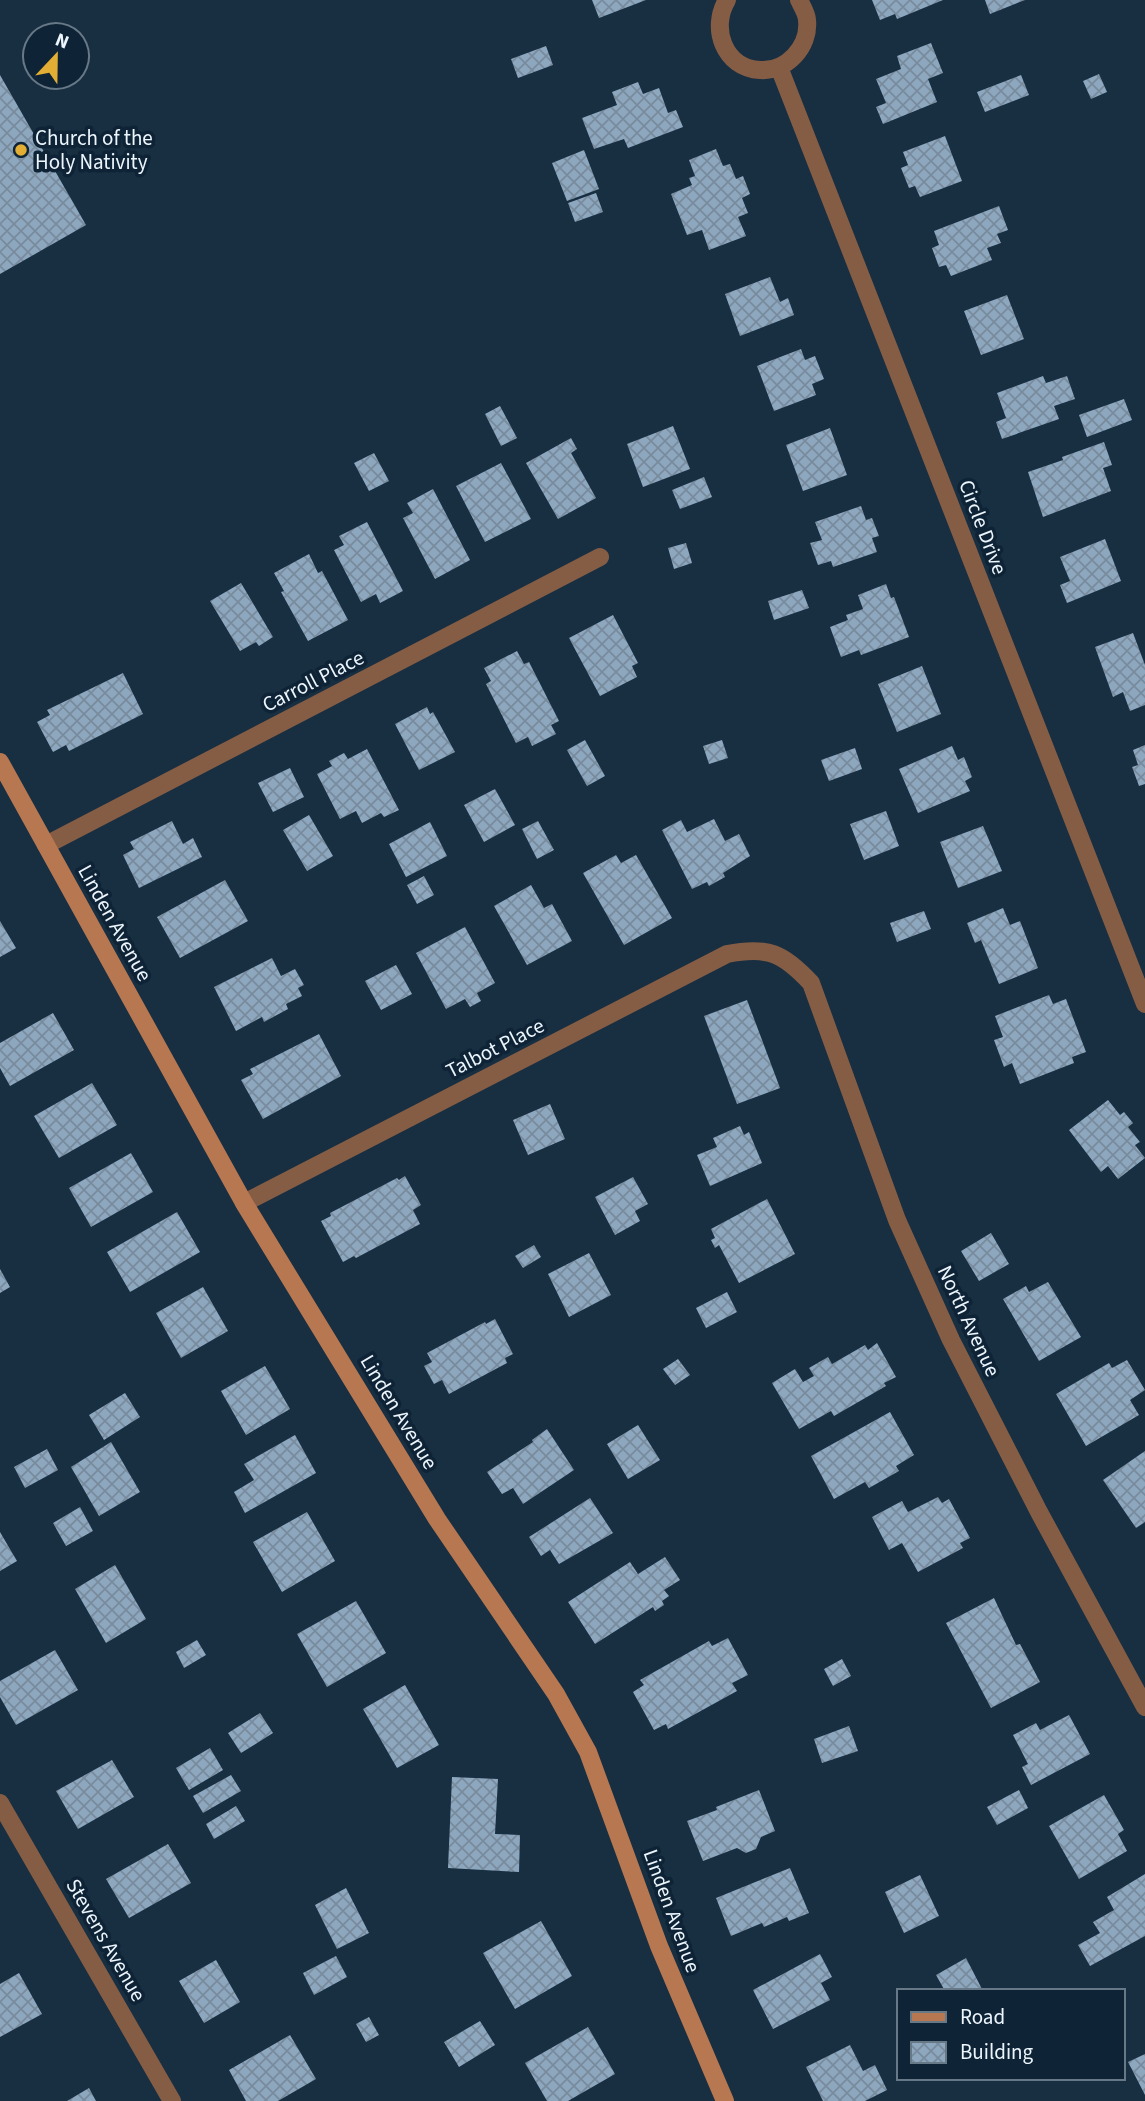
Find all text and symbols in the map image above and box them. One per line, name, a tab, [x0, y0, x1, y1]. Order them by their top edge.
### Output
north arrow	[21, 21, 91, 91]
text: N	[51, 27, 73, 57]
place label: Church of the Holy Nativity	[35, 123, 153, 177]
marker: Church of the Holy Nativity	[13, 142, 29, 158]
street label: Circle Drive	[951, 475, 1015, 579]
street label: Carroll Place	[257, 643, 369, 719]
street label: Linden Avenue	[71, 859, 159, 987]
street label: Talbot Place	[441, 1010, 549, 1086]
street label: North Avenue	[930, 1260, 1008, 1382]
street label: Linden Avenue	[353, 1349, 445, 1475]
street label: Linden Avenue	[636, 1845, 708, 1977]
street label: Stevens Avenue	[59, 1873, 153, 2007]
legend	[897, 1989, 1124, 2080]
text: Road	[960, 2002, 1005, 2032]
text: Building	[960, 2037, 1034, 2067]

